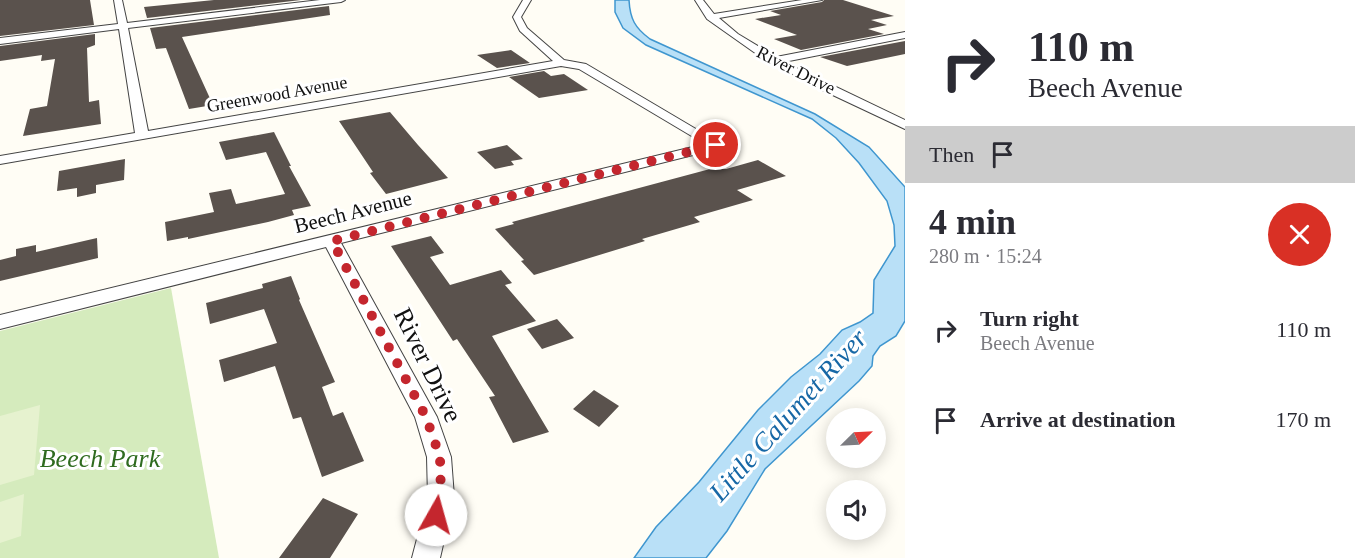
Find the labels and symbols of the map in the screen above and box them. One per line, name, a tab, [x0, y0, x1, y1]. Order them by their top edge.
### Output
street label: River Drive	[753, 42, 839, 98]
street label: Greenwood Avenue	[205, 72, 349, 116]
pin	[690, 119, 741, 170]
street label: Beech Avenue	[292, 186, 414, 238]
street label: River Drive	[388, 303, 468, 427]
water label: Little Calumet River	[702, 323, 873, 508]
north arrow	[826, 408, 886, 468]
park label: Beech Park	[40, 444, 161, 473]
position arrow	[404, 483, 468, 547]

